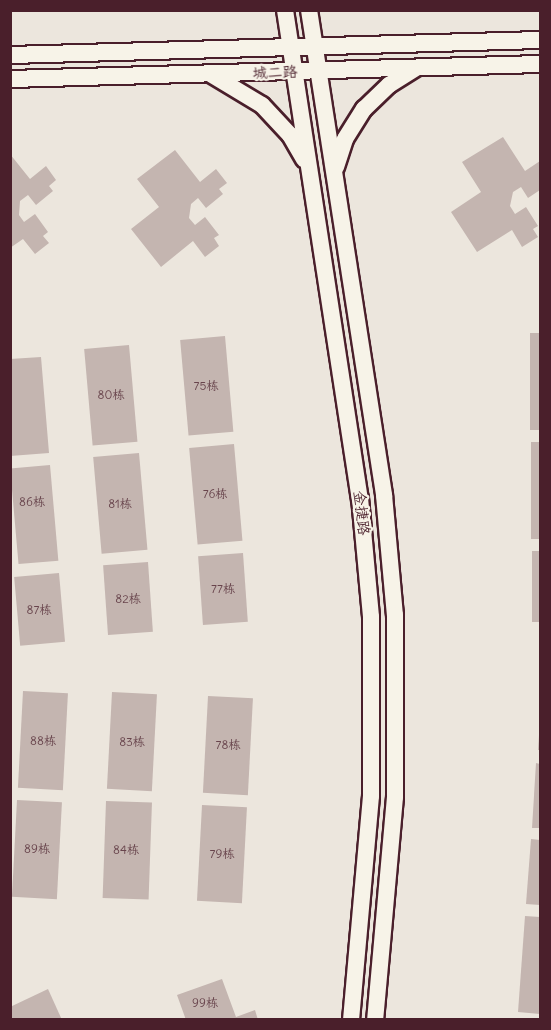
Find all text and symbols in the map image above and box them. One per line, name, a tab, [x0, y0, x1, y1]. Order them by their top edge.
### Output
street label: 城二路	[252, 62, 298, 82]
house number: 75栋	[194, 379, 218, 393]
house number: 80栋	[98, 388, 124, 402]
house number: 76栋	[203, 487, 227, 501]
street label: 金捷路	[350, 490, 374, 536]
house number: 86栋	[19, 495, 45, 509]
house number: 81栋	[108, 497, 132, 511]
house number: 77栋	[211, 582, 235, 596]
house number: 82栋	[115, 592, 141, 606]
house number: 87栋	[27, 603, 51, 617]
house number: 88栋	[30, 734, 56, 748]
house number: 83栋	[119, 735, 145, 749]
house number: 78栋	[216, 738, 240, 752]
house number: 89栋	[24, 842, 50, 856]
house number: 84栋	[113, 843, 139, 857]
house number: 79栋	[210, 847, 234, 861]
house number: 99栋	[192, 996, 218, 1010]

